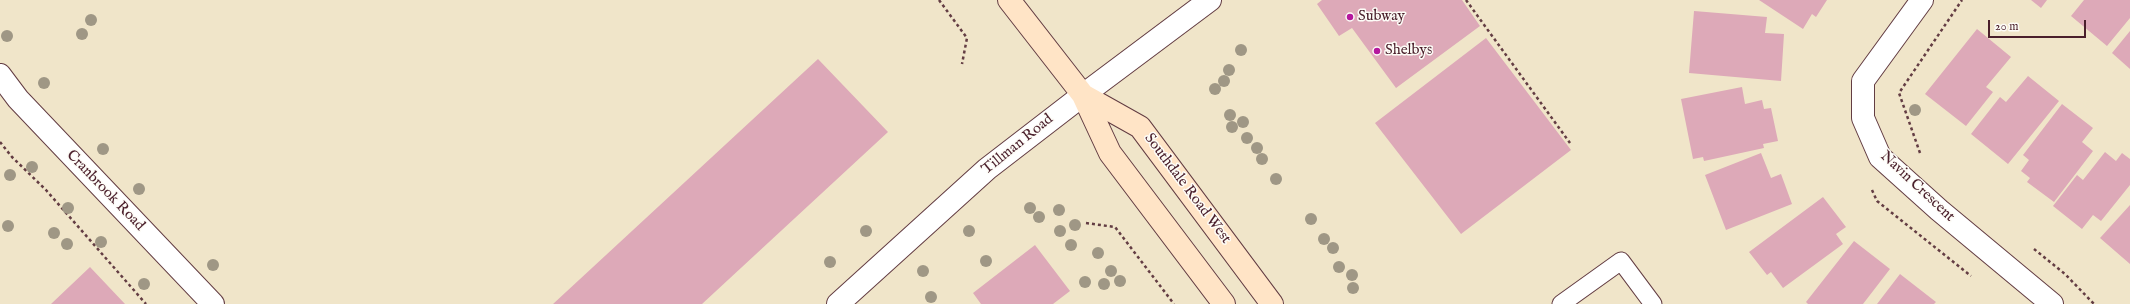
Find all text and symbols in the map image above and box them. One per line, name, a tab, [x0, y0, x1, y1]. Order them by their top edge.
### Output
place label: Subway	[1358, 8, 1405, 26]
marker: Subway	[1345, 12, 1355, 22]
scale bar	[1990, 12, 2088, 38]
text: 20 m	[1995, 19, 2018, 34]
place label: Shelbys	[1385, 42, 1432, 60]
marker: Shelbys	[1372, 46, 1382, 56]
street label: Tillman Road	[979, 111, 1057, 179]
street label: Southdale Road West	[1140, 130, 1234, 248]
street label: Cranbrook Road	[62, 147, 148, 235]
street label: Navin Crescent	[1876, 148, 1958, 226]

